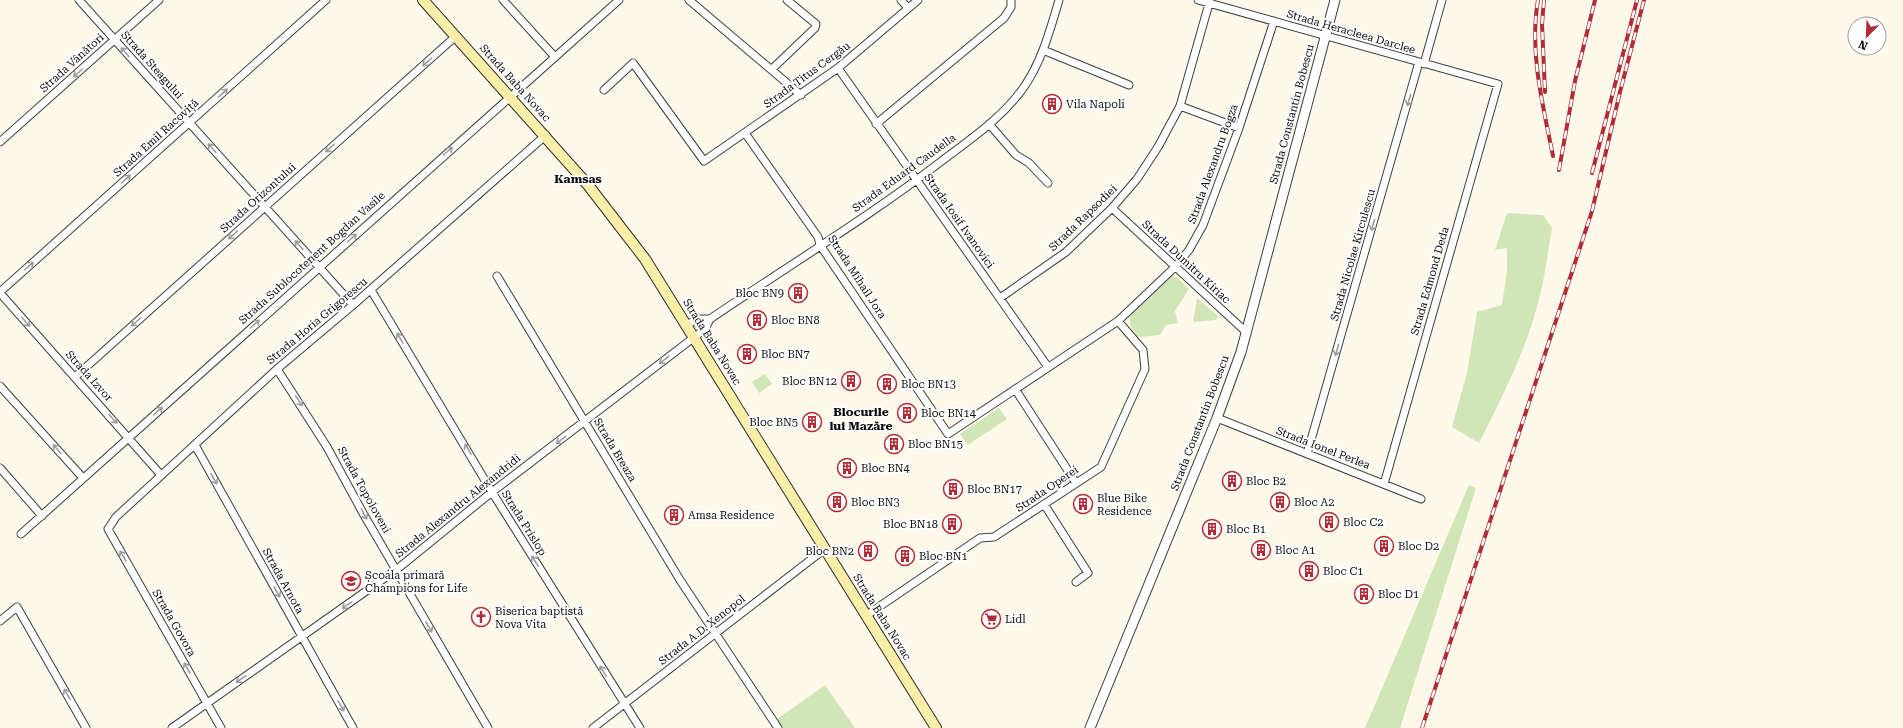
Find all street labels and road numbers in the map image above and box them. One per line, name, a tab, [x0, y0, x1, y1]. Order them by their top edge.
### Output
street label: Strada Heracleea Darclee	[1285, 7, 1417, 57]
street label: Strada Steagului	[118, 28, 186, 102]
street label: Strada Vânători	[37, 31, 107, 95]
street label: Strada Titus Cergău	[761, 39, 853, 111]
street label: Strada Baba Novac	[477, 42, 553, 124]
street label: Strada Constantin Bobescu	[1267, 43, 1317, 185]
street label: Strada Emil Racoviță	[111, 96, 202, 180]
street label: Strada Alexandru Bogza	[1185, 102, 1241, 226]
street label: Strada Eduard Caudella	[850, 131, 958, 215]
street label: Strada Orizontului	[217, 160, 299, 235]
street label: Strada Iosif Ivanovici	[921, 171, 997, 271]
street label: Strada Rapsodiei	[1046, 182, 1120, 254]
street label: Strada Nicolae Kirculescu	[1328, 187, 1378, 323]
street label: Strada Sublocotenent Bogdan Vasile	[236, 189, 388, 327]
street label: Strada Dumitru Kiriac	[1139, 218, 1233, 306]
street label: Strada Edmond Deda	[1408, 225, 1452, 337]
street label: Strada Mihail Jora	[825, 233, 889, 321]
street label: Strada Horia Grigorescu	[264, 275, 370, 367]
street label: Strada Baba Novac	[680, 296, 744, 388]
street label: Strada Izvor	[63, 348, 115, 404]
street label: Strada Constantin Bobescu	[1168, 353, 1232, 493]
street label: Strada Breaza	[591, 416, 639, 484]
street label: Strada Ionel Perlea	[1274, 424, 1372, 472]
street label: Strada Topoloveni	[335, 444, 393, 536]
street label: Strada Alexandru Alexandridi	[393, 451, 523, 560]
street label: Strada Operei	[1013, 463, 1081, 515]
street label: Strada Prislop	[499, 488, 549, 558]
street label: Strada Arnota	[260, 546, 306, 616]
street label: Strada Baba Novac	[850, 571, 914, 663]
street label: Strada Govora	[149, 587, 199, 659]
street label: Strada A.D. Xenopol	[656, 592, 748, 668]

